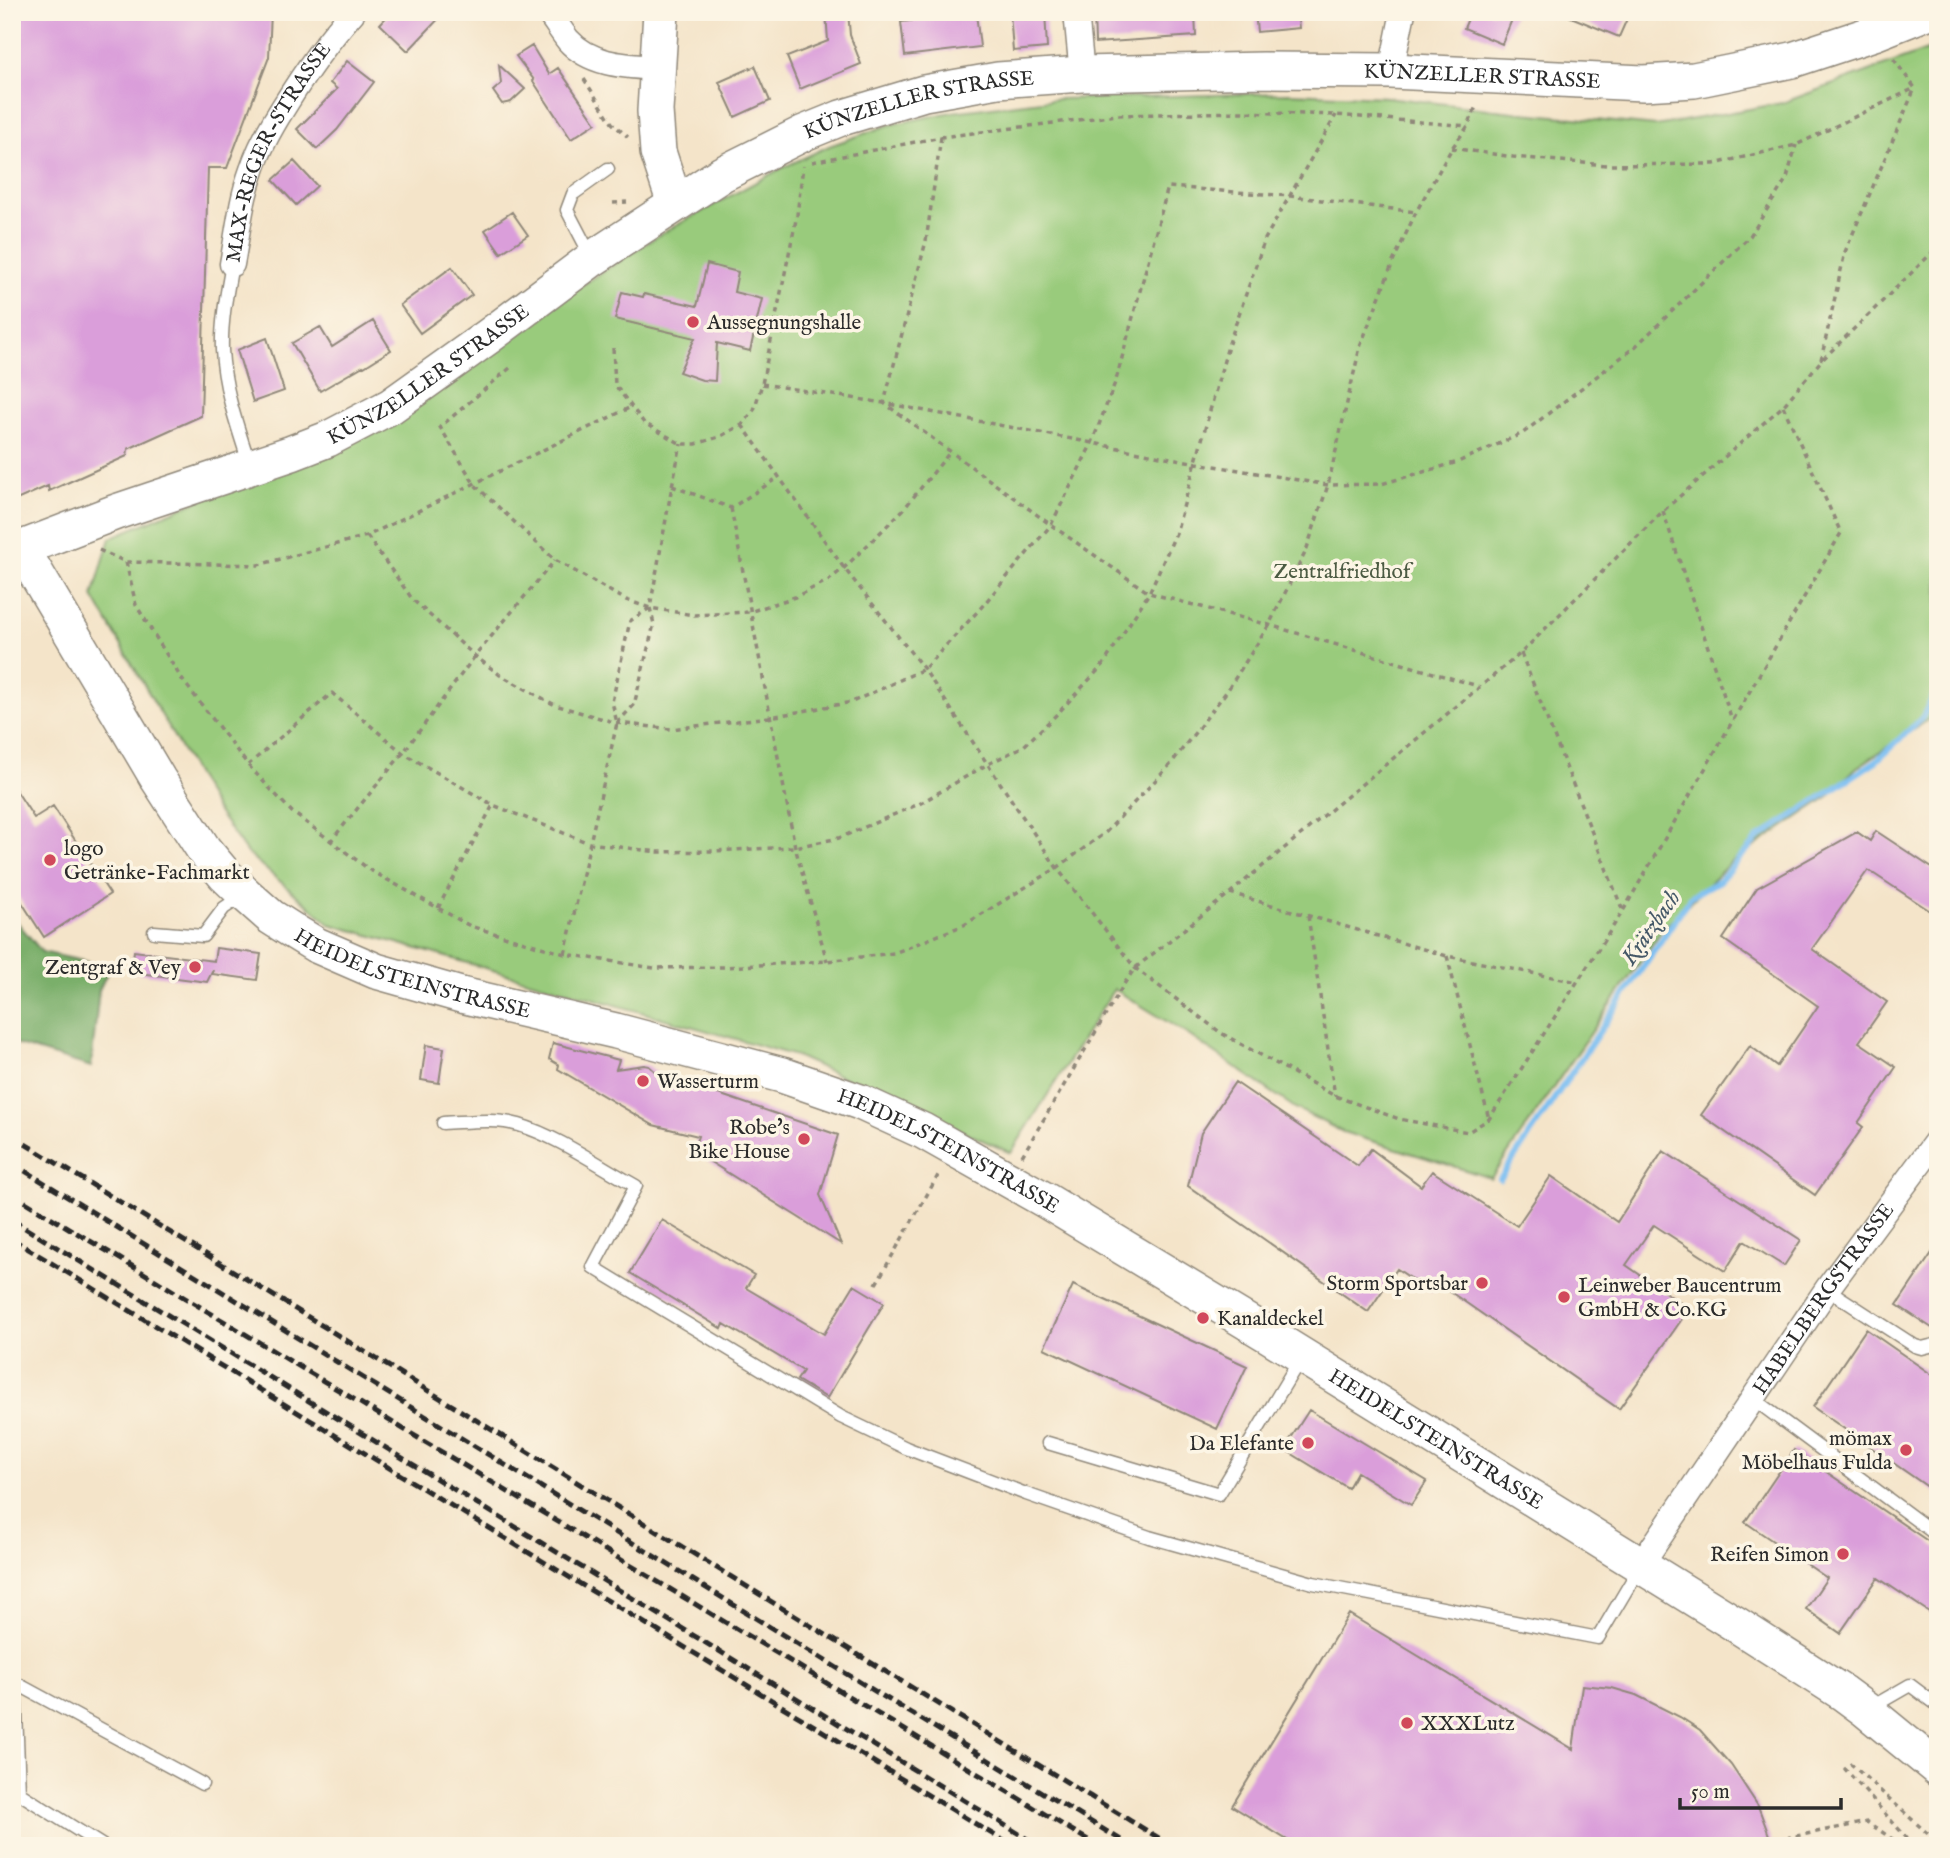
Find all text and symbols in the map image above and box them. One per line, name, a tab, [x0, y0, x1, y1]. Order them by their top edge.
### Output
street label: MAX-REGER-STRASSE	[221, 38, 338, 265]
street label: KÜNZELLER STRASSE	[1363, 59, 1601, 96]
street label: KÜNZELLER STRASSE	[800, 65, 1035, 147]
street label: KÜNZELLER STRASSE	[323, 299, 535, 452]
place label: Aussegnungshalle	[706, 310, 861, 337]
marker: Aussegnungshalle	[685, 314, 701, 330]
park label: Zentralfriedhof	[1274, 559, 1414, 586]
place label: logo Getränke-Fachmarkt	[64, 836, 250, 887]
marker: logo Getränke-Fachmarkt	[42, 852, 58, 868]
water label: Krätzbach	[1615, 885, 1687, 972]
street label: HEIDELSTEINSTRASSE	[289, 923, 533, 1026]
place label: Zentgraf & Vey	[45, 955, 182, 982]
marker: Zentgraf & Vey	[187, 959, 203, 975]
place label: Wasserturm	[657, 1069, 759, 1096]
marker: Wasserturm	[635, 1073, 651, 1089]
street label: HEIDELSTEINSTRASSE	[833, 1083, 1064, 1221]
place label: Robe's Bike House	[688, 1115, 790, 1166]
marker: Robe's Bike House	[796, 1131, 812, 1147]
street label: HABELBERGSTRASSE	[1747, 1198, 1901, 1401]
place label: Storm Sportsbar	[1327, 1271, 1468, 1298]
place label: Leinweber Baucentrum GmbH & Co.KG	[1578, 1273, 1782, 1324]
marker: Storm Sportsbar	[1474, 1275, 1490, 1291]
marker: Leinweber Baucentrum GmbH & Co.KG	[1556, 1289, 1572, 1305]
place label: Kanaldeckel	[1217, 1306, 1324, 1333]
marker: Kanaldeckel	[1195, 1310, 1211, 1326]
street label: HEIDELSTEINSTRASSE	[1323, 1363, 1548, 1517]
place label: mömax Möbelhaus Fulda	[1741, 1426, 1893, 1477]
place label: Da Elefante	[1189, 1431, 1294, 1458]
marker: Da Elefante	[1300, 1435, 1316, 1451]
marker: mömax Möbelhaus Fulda	[1898, 1442, 1914, 1458]
place label: Reifen Simon	[1710, 1542, 1829, 1569]
marker: Reifen Simon	[1835, 1546, 1851, 1562]
place label: XXXLutz	[1421, 1711, 1515, 1738]
marker: XXXLutz	[1399, 1715, 1415, 1731]
scale bar	[1680, 1767, 1842, 1811]
text: 50 m	[1691, 1779, 1730, 1806]

